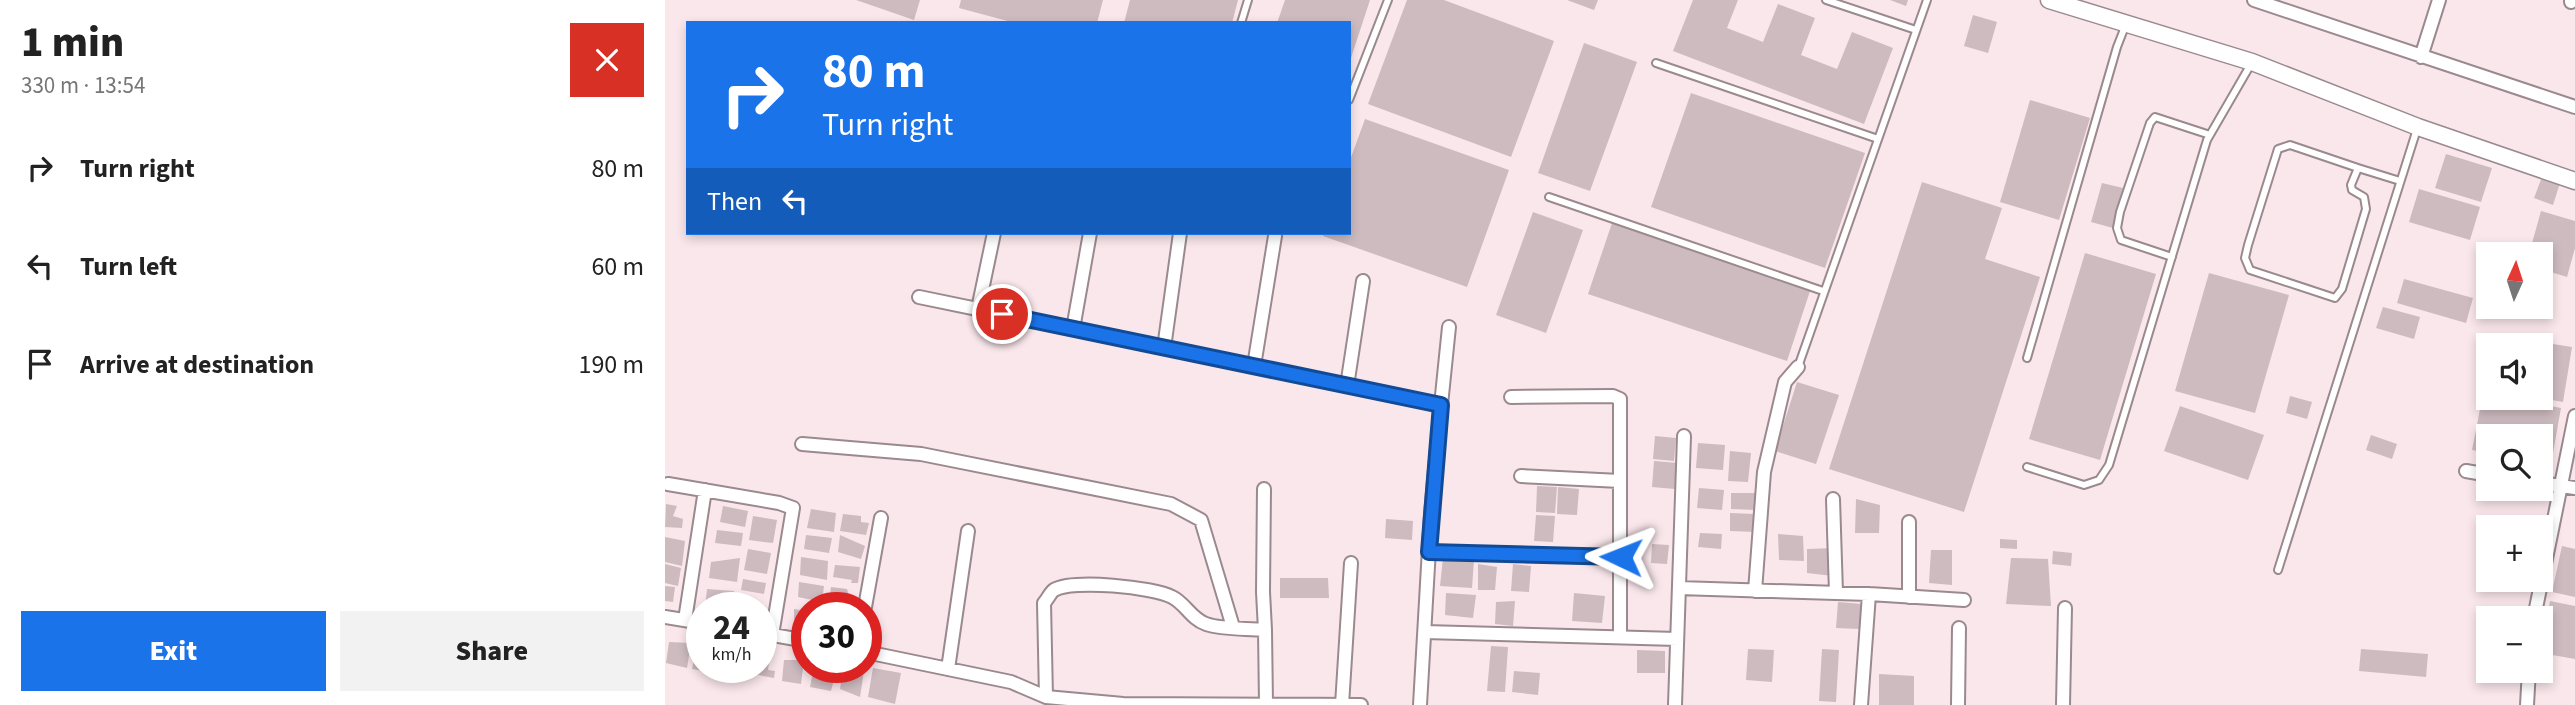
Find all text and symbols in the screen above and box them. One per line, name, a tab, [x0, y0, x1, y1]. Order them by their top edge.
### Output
text: 1 min	[21, 13, 124, 73]
button: close	[570, 23, 644, 97]
text: 80 m	[822, 37, 926, 107]
icon: right	[707, 49, 798, 140]
text: 330 m · 13:54	[21, 69, 145, 102]
text: Turn right	[822, 102, 953, 148]
icon: right	[21, 149, 59, 187]
text: Turn right	[80, 150, 195, 187]
text: 80 m	[591, 150, 644, 187]
icon: left	[776, 182, 814, 220]
text: Then	[707, 183, 762, 220]
north arrow	[2476, 242, 2553, 318]
map controls	[2476, 242, 2553, 683]
icon: left	[21, 247, 59, 285]
text: Turn left	[80, 248, 177, 285]
text: 60 m	[591, 248, 644, 285]
pin	[972, 284, 1032, 344]
icon: arrive	[983, 295, 1021, 333]
button: sound	[2476, 333, 2553, 410]
icon: arrive	[21, 345, 59, 383]
text: Arrive at destination	[80, 346, 314, 383]
text: 190 m	[578, 346, 644, 383]
button: search	[2476, 424, 2553, 501]
button: +	[2476, 515, 2553, 592]
position arrow	[1584, 520, 1658, 594]
speed limit sign: 30	[791, 592, 882, 683]
text: 24	[713, 603, 750, 653]
button: −	[2476, 606, 2553, 683]
button: Exit	[21, 611, 326, 691]
button: Share	[340, 611, 644, 691]
text: km/h	[712, 642, 751, 667]

